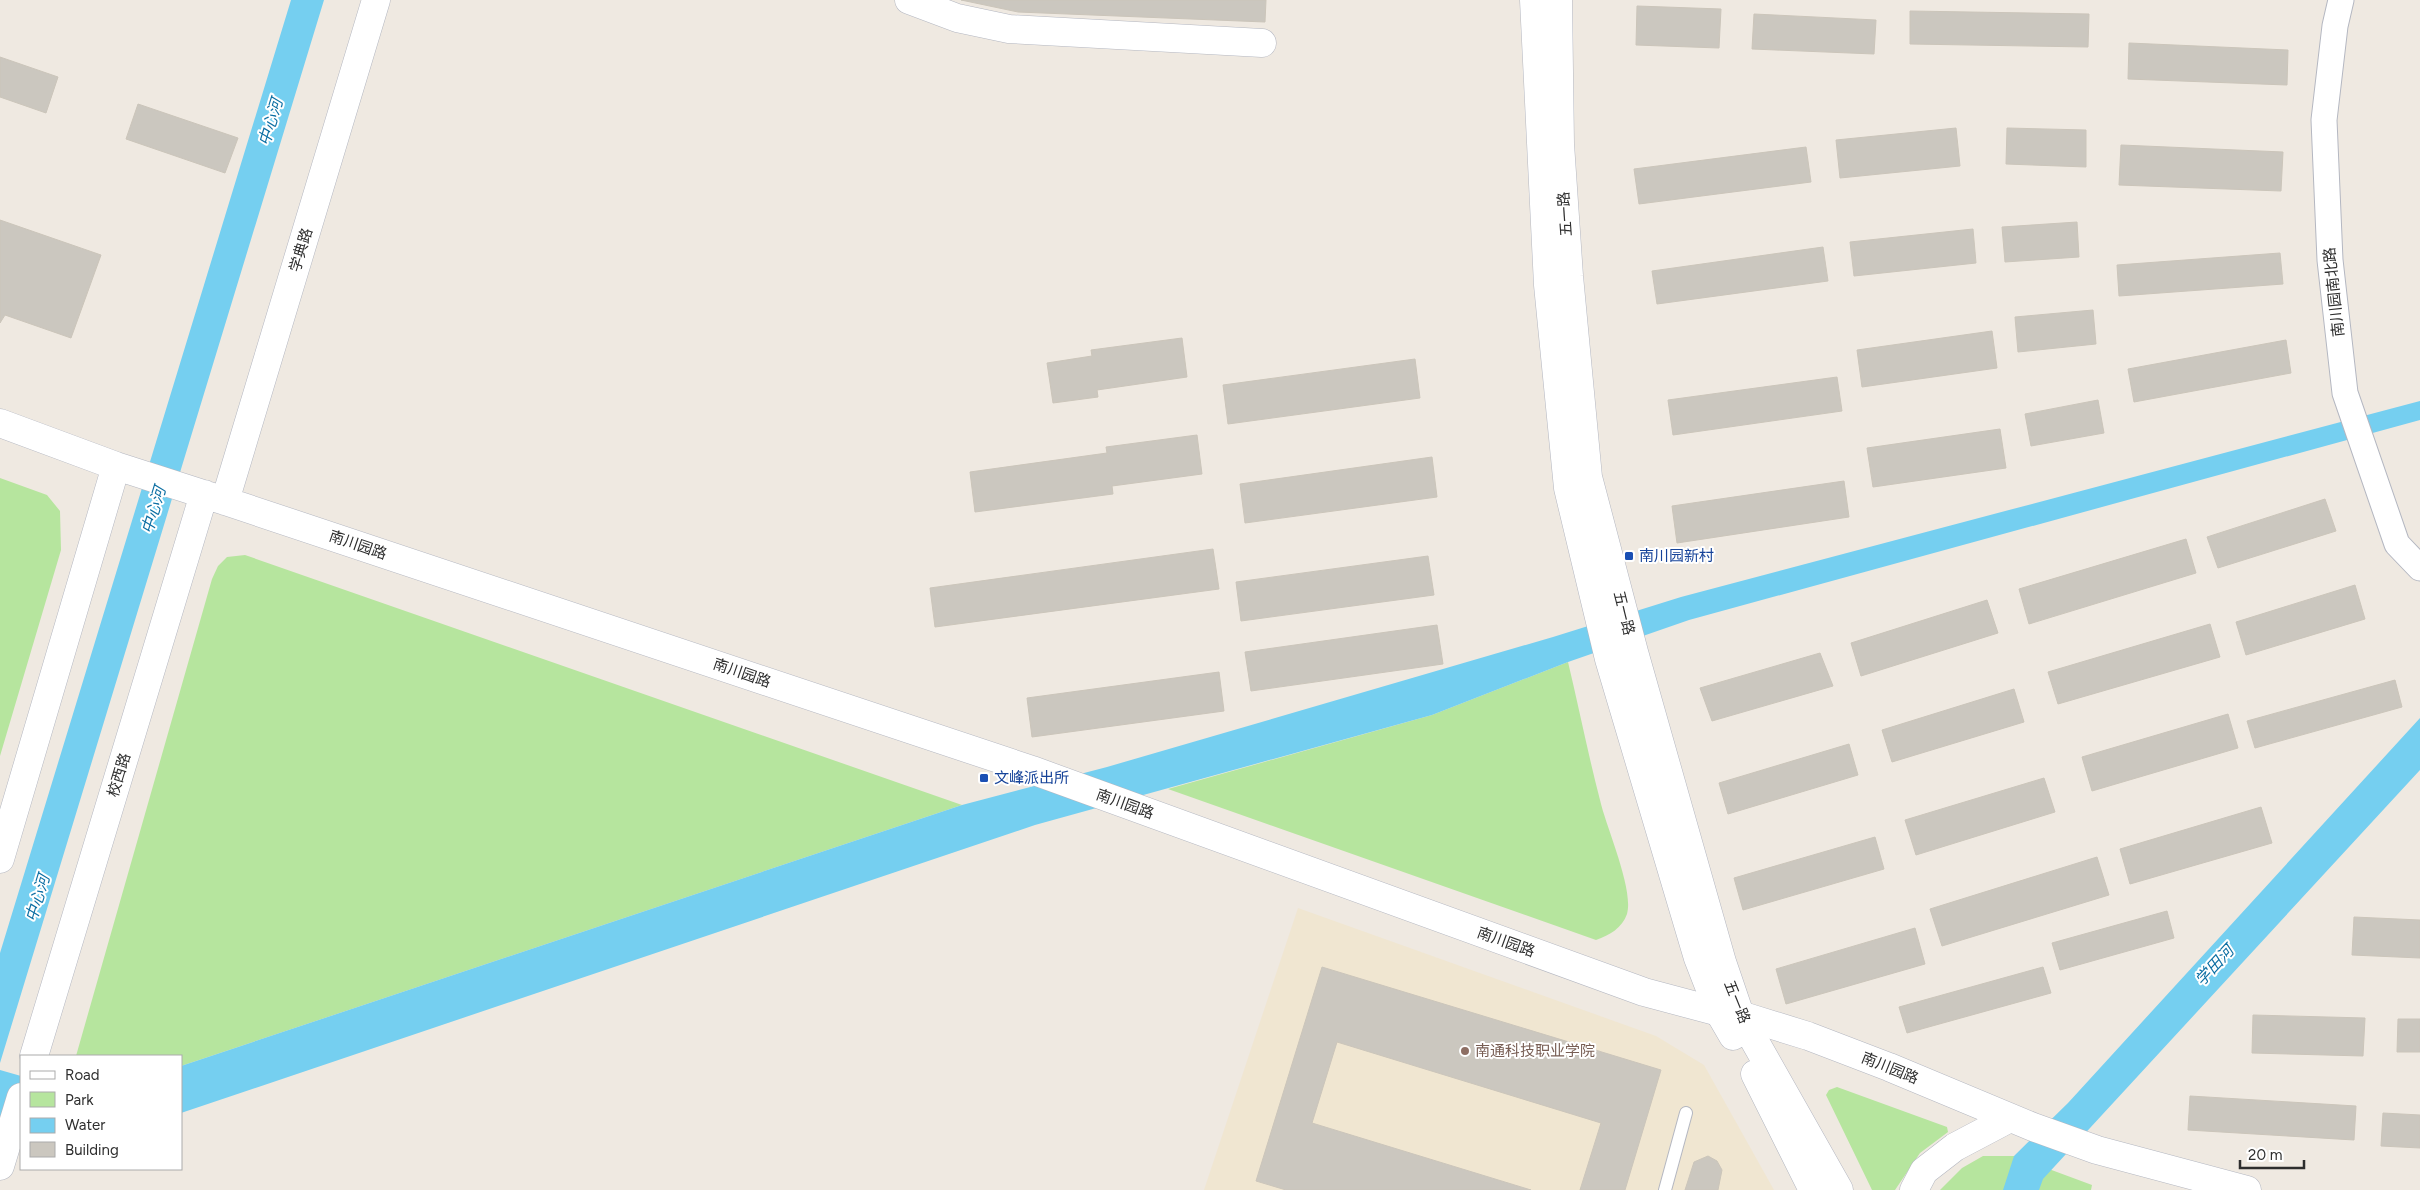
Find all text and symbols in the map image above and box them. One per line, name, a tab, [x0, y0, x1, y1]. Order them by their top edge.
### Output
water label: 中心河	[254, 94, 287, 148]
street label: 五一路	[1554, 191, 1576, 237]
street label: 学典路	[286, 226, 316, 274]
street label: 南川园南北路	[2320, 246, 2348, 338]
water label: 中心河	[137, 482, 170, 536]
street label: 南川园路	[327, 527, 389, 563]
place label: 南川园新村	[1639, 547, 1714, 565]
marker: 南川园新村	[1623, 550, 1635, 562]
street label: 五一路	[1610, 589, 1638, 637]
street label: 南川园路	[711, 655, 773, 691]
street label: 校西路	[104, 751, 134, 799]
place label: 文峰派出所	[994, 769, 1069, 787]
marker: 文峰派出所	[978, 772, 990, 784]
street label: 南川园路	[1094, 785, 1156, 823]
water label: 中心河	[21, 870, 54, 924]
street label: 南川园路	[1475, 923, 1537, 961]
water label: 学田河	[2191, 939, 2240, 989]
street label: 五一路	[1720, 978, 1754, 1026]
place label: 南通科技职业学院	[1475, 1042, 1595, 1060]
marker: 南通科技职业学院	[1459, 1045, 1471, 1057]
street label: 南川园路	[1859, 1048, 1921, 1088]
legend	[20, 1055, 182, 1170]
text: Road	[65, 1066, 100, 1084]
text: Park	[65, 1091, 94, 1109]
text: Water	[65, 1116, 105, 1134]
scale bar	[2240, 1138, 2304, 1170]
text: Building	[65, 1141, 119, 1159]
text: 20 m	[2248, 1146, 2282, 1164]

